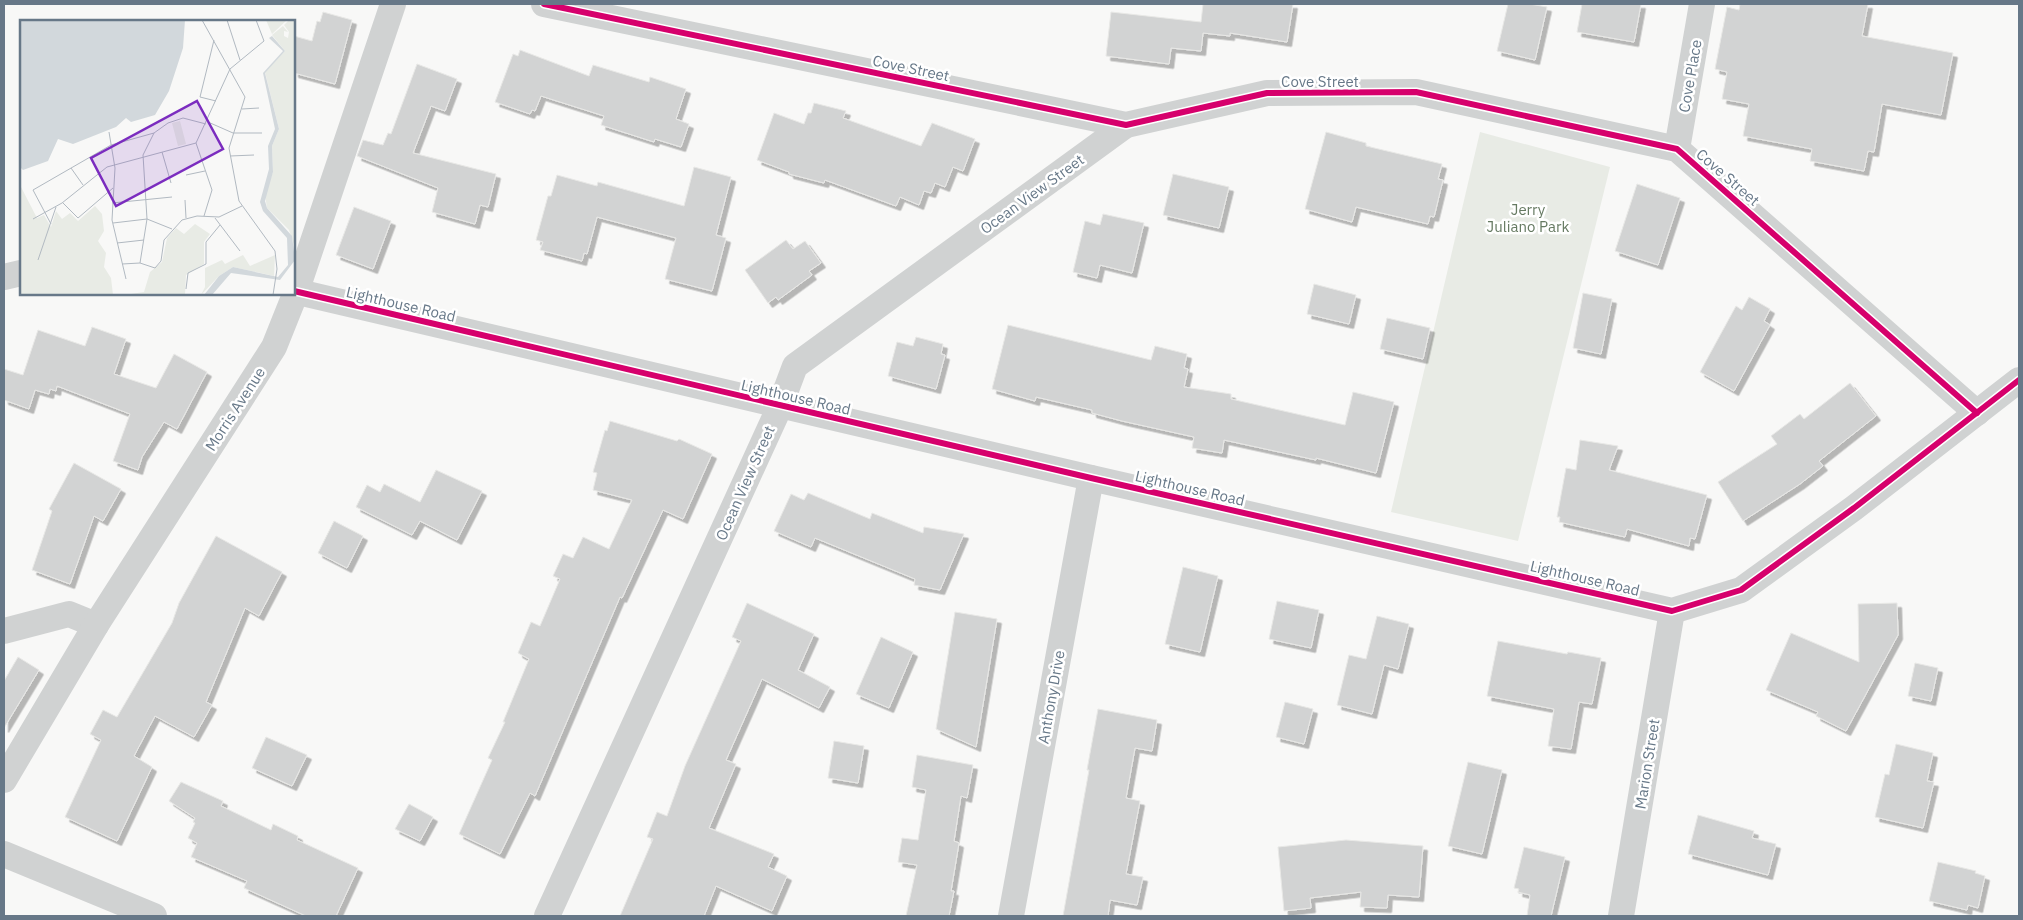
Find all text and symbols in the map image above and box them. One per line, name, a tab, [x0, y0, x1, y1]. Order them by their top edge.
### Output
inset map	[20, 20, 295, 295]
street label: Cove Place	[1674, 38, 1706, 114]
street label: Cove Street	[871, 51, 951, 85]
street label: Cove Street	[1281, 72, 1359, 91]
street label: Cove Street	[1692, 144, 1764, 210]
street label: Ocean View Street	[976, 150, 1088, 238]
park label: Jerry Juliano Park	[1487, 200, 1570, 236]
street label: Lighthouse Road	[344, 282, 458, 326]
street label: Morris Avenue	[201, 363, 269, 455]
street label: Lighthouse Road	[739, 375, 853, 419]
street label: Ocean View Street	[711, 423, 779, 543]
street label: Lighthouse Road	[1133, 466, 1247, 510]
street label: Lighthouse Road	[1528, 556, 1642, 600]
street label: Anthony Drive	[1033, 649, 1069, 745]
street label: Marion Street	[1630, 718, 1664, 810]

